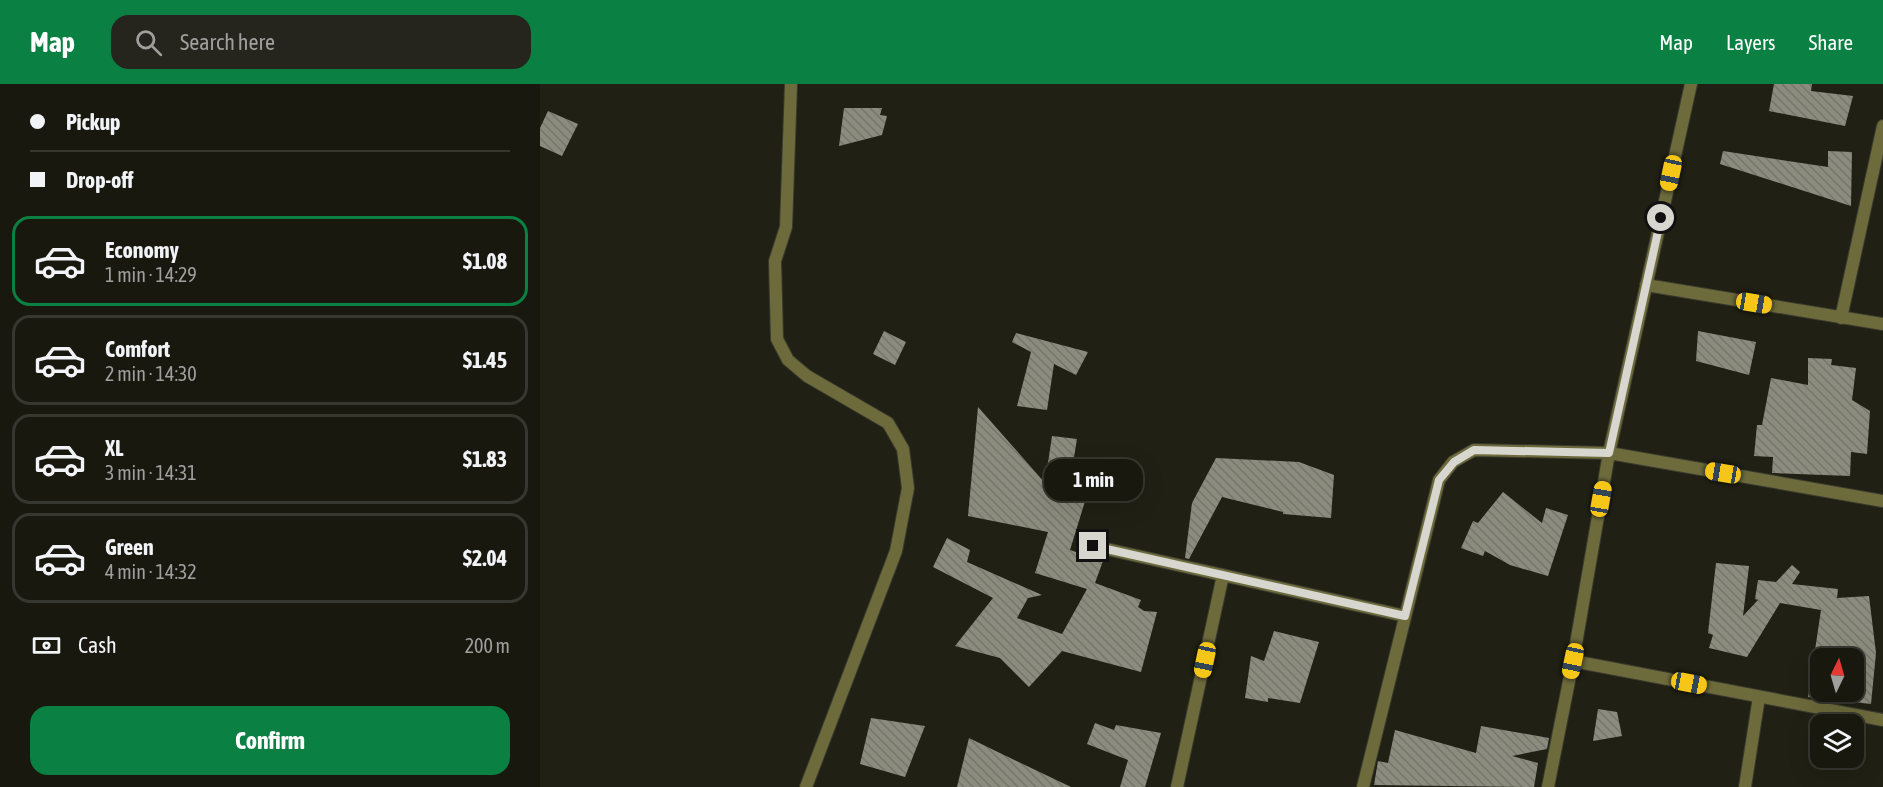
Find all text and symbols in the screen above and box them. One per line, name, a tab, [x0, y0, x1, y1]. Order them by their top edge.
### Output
search box	[111, 15, 531, 69]
text: Map	[30, 26, 75, 58]
icon: search	[132, 26, 165, 59]
text: Search here	[180, 29, 275, 55]
text: Map	[1659, 30, 1693, 54]
text: Layers	[1726, 30, 1776, 54]
text: Share	[1809, 30, 1853, 54]
text: Pickup	[66, 109, 121, 135]
car	[1658, 154, 1684, 192]
text: Drop-off	[66, 167, 133, 193]
route start	[1647, 204, 1674, 231]
icon: car	[33, 234, 87, 288]
text: Economy	[105, 237, 179, 263]
text: $1.08	[463, 248, 507, 274]
text: 1 min · 14:29	[105, 263, 197, 286]
car	[1735, 291, 1773, 315]
icon: car	[33, 333, 87, 387]
text: Comfort	[105, 336, 170, 362]
text: $1.45	[463, 347, 507, 373]
text: 2 min · 14:30	[105, 362, 197, 385]
icon: car	[33, 432, 87, 486]
text: XL	[105, 435, 123, 461]
text: $1.83	[463, 446, 507, 472]
callout: 1 min	[1044, 459, 1142, 501]
text: 3 min · 14:31	[105, 461, 197, 484]
car	[1704, 461, 1742, 485]
text: 1 min	[1073, 468, 1114, 491]
car	[1589, 480, 1613, 518]
icon: car	[33, 531, 87, 585]
route end	[1079, 532, 1106, 559]
text: Green	[105, 534, 154, 560]
text: $2.04	[463, 545, 507, 571]
text: 4 min · 14:32	[105, 560, 197, 583]
icon: cash	[30, 629, 63, 662]
text: Cash	[78, 632, 117, 658]
text: 200 m	[465, 634, 510, 657]
car	[1192, 641, 1218, 679]
car	[1560, 642, 1586, 680]
north arrow	[1810, 648, 1864, 702]
map controls	[1810, 648, 1864, 768]
car	[1670, 671, 1708, 695]
button: Confirm	[30, 706, 510, 775]
button: layers	[1810, 714, 1864, 768]

